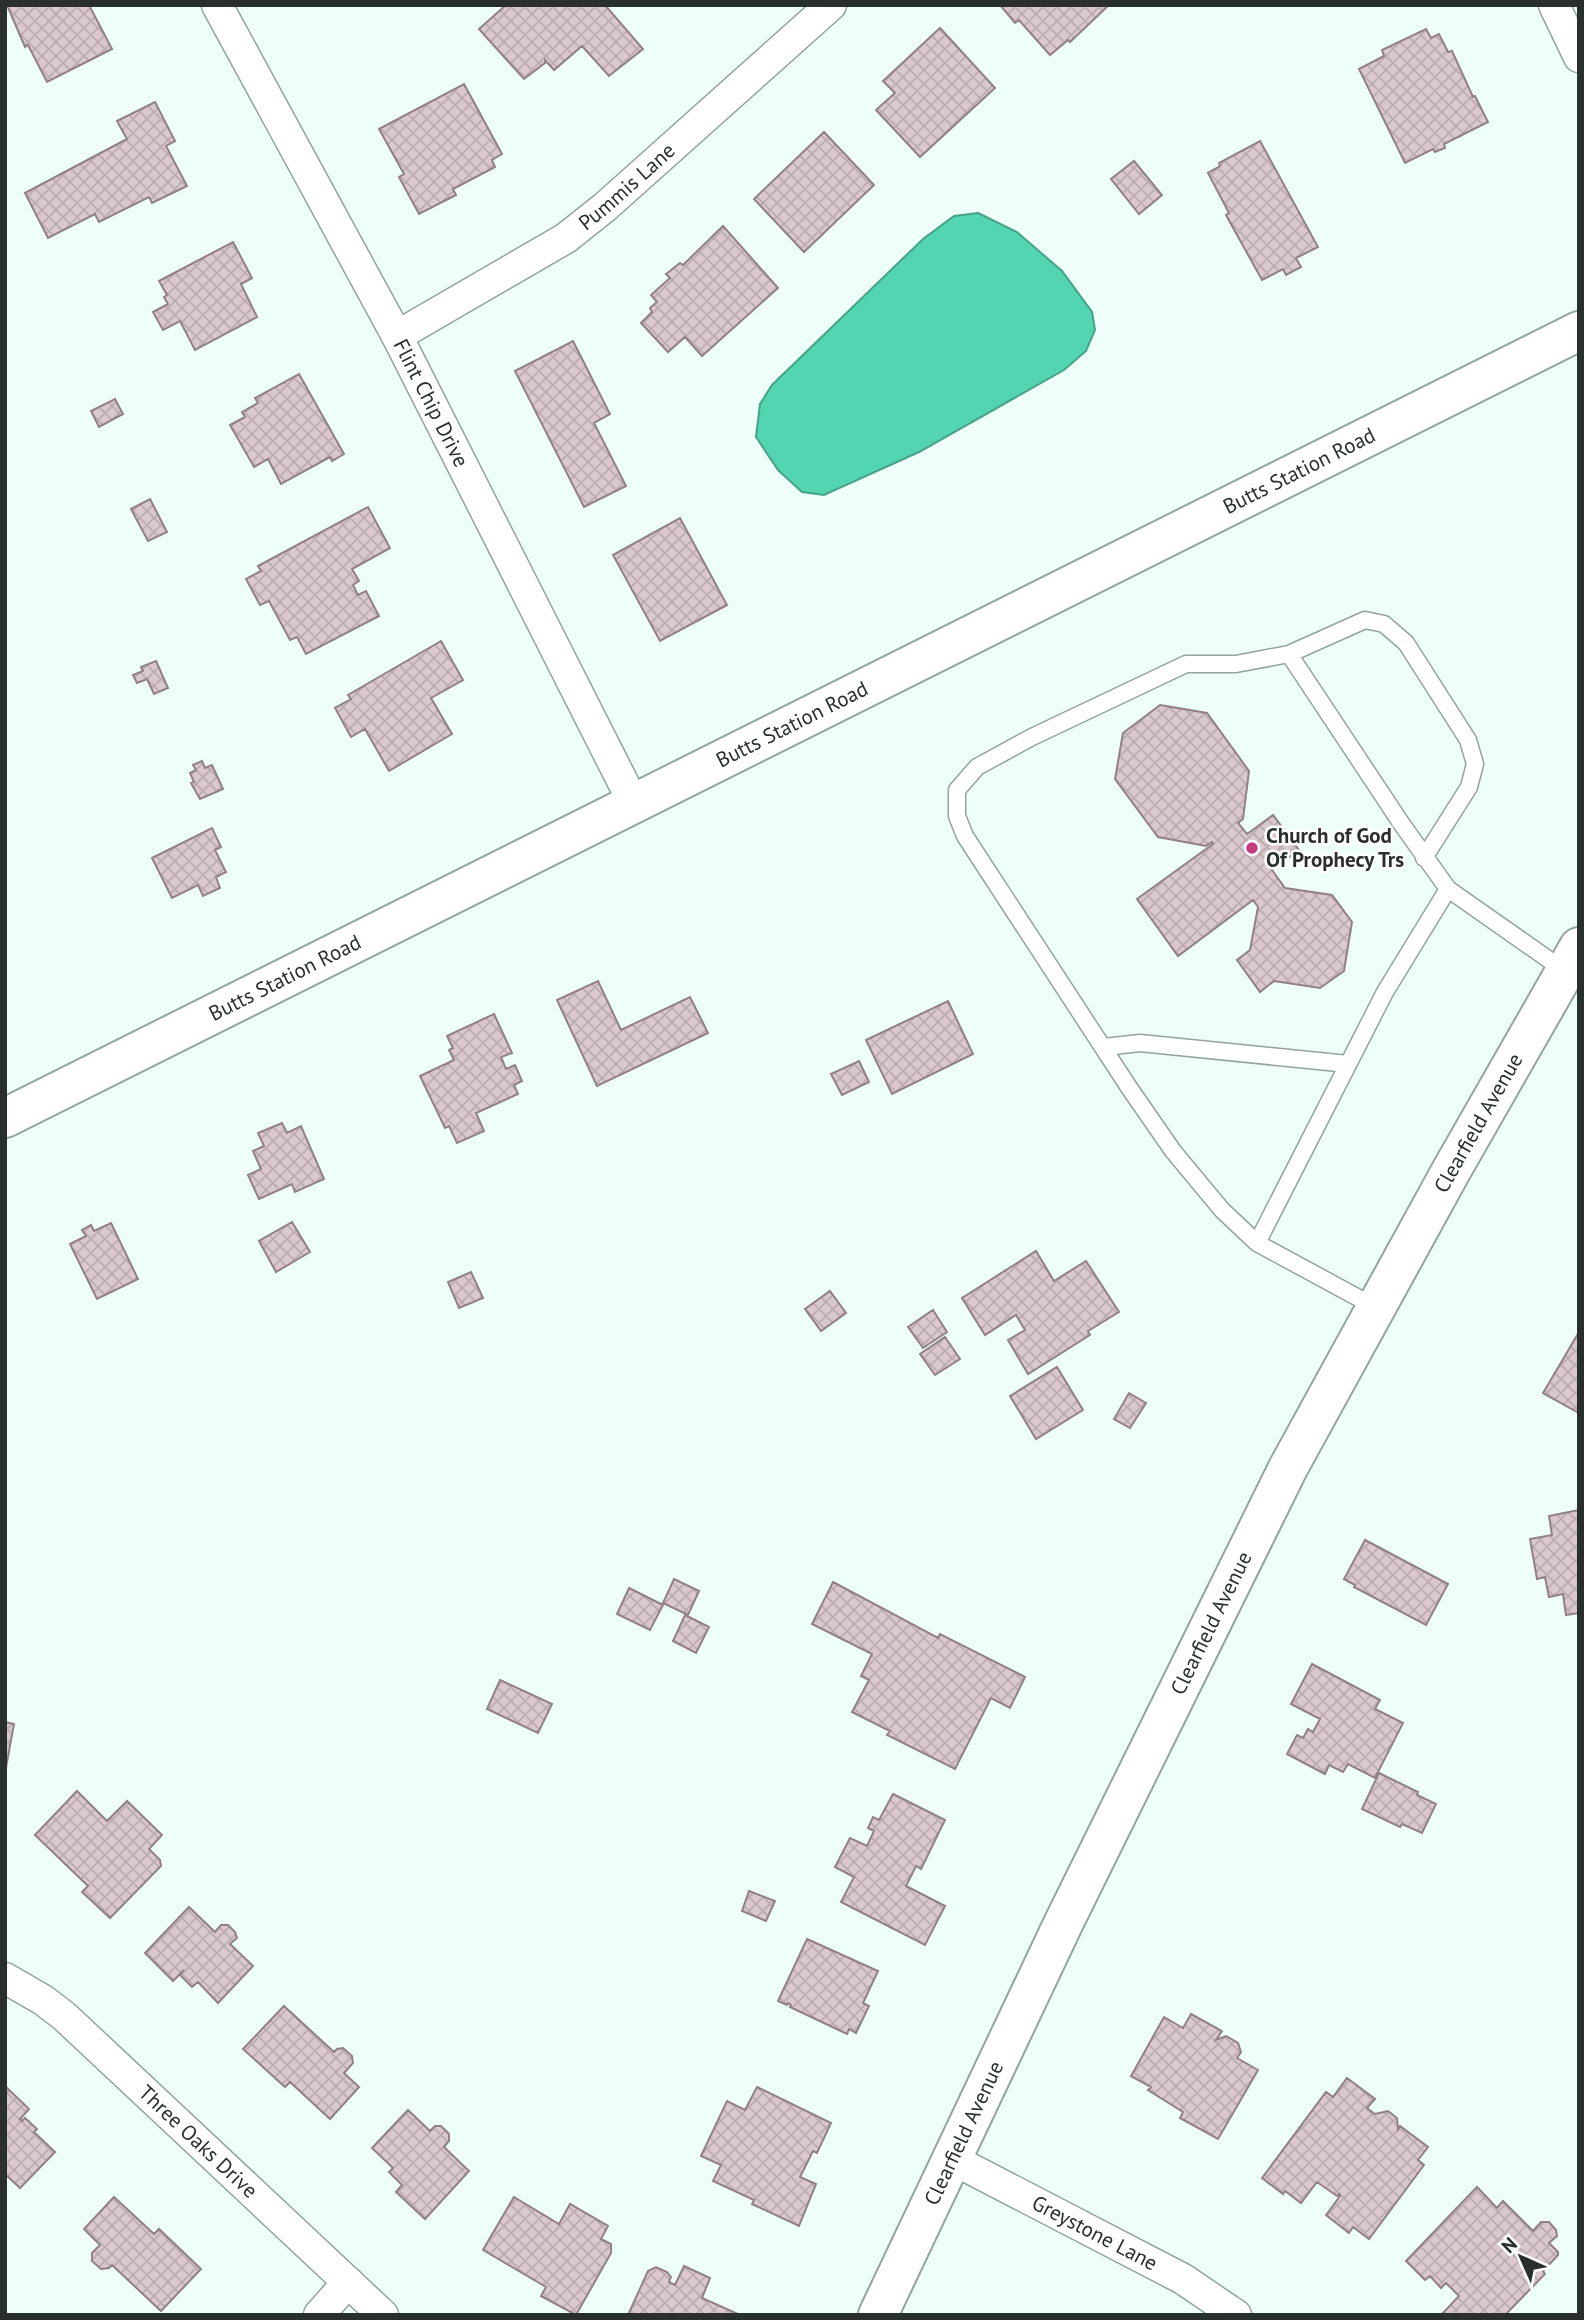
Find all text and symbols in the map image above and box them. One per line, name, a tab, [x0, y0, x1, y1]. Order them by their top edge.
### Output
street label: Pummis Lane	[573, 137, 680, 236]
street label: Flint Chip Drive	[388, 334, 475, 471]
street label: Butts Station Road	[1218, 421, 1380, 520]
street label: Butts Station Road	[711, 675, 872, 773]
place label: Church of God Of Prophecy Trs	[1266, 822, 1404, 873]
marker: Church of God Of Prophecy Trs	[1244, 840, 1260, 856]
street label: Butts Station Road	[204, 928, 365, 1027]
street label: Clearfield Avenue	[1428, 1048, 1528, 1197]
street label: Clearfield Avenue	[1164, 1547, 1258, 1699]
street label: Clearfield Avenue	[918, 2057, 1009, 2210]
street label: Three Oaks Drive	[133, 2079, 264, 2204]
street label: Greystone Lane	[1028, 2189, 1162, 2276]
north arrow	[1486, 2222, 1556, 2292]
text: N	[1496, 2232, 1522, 2258]

